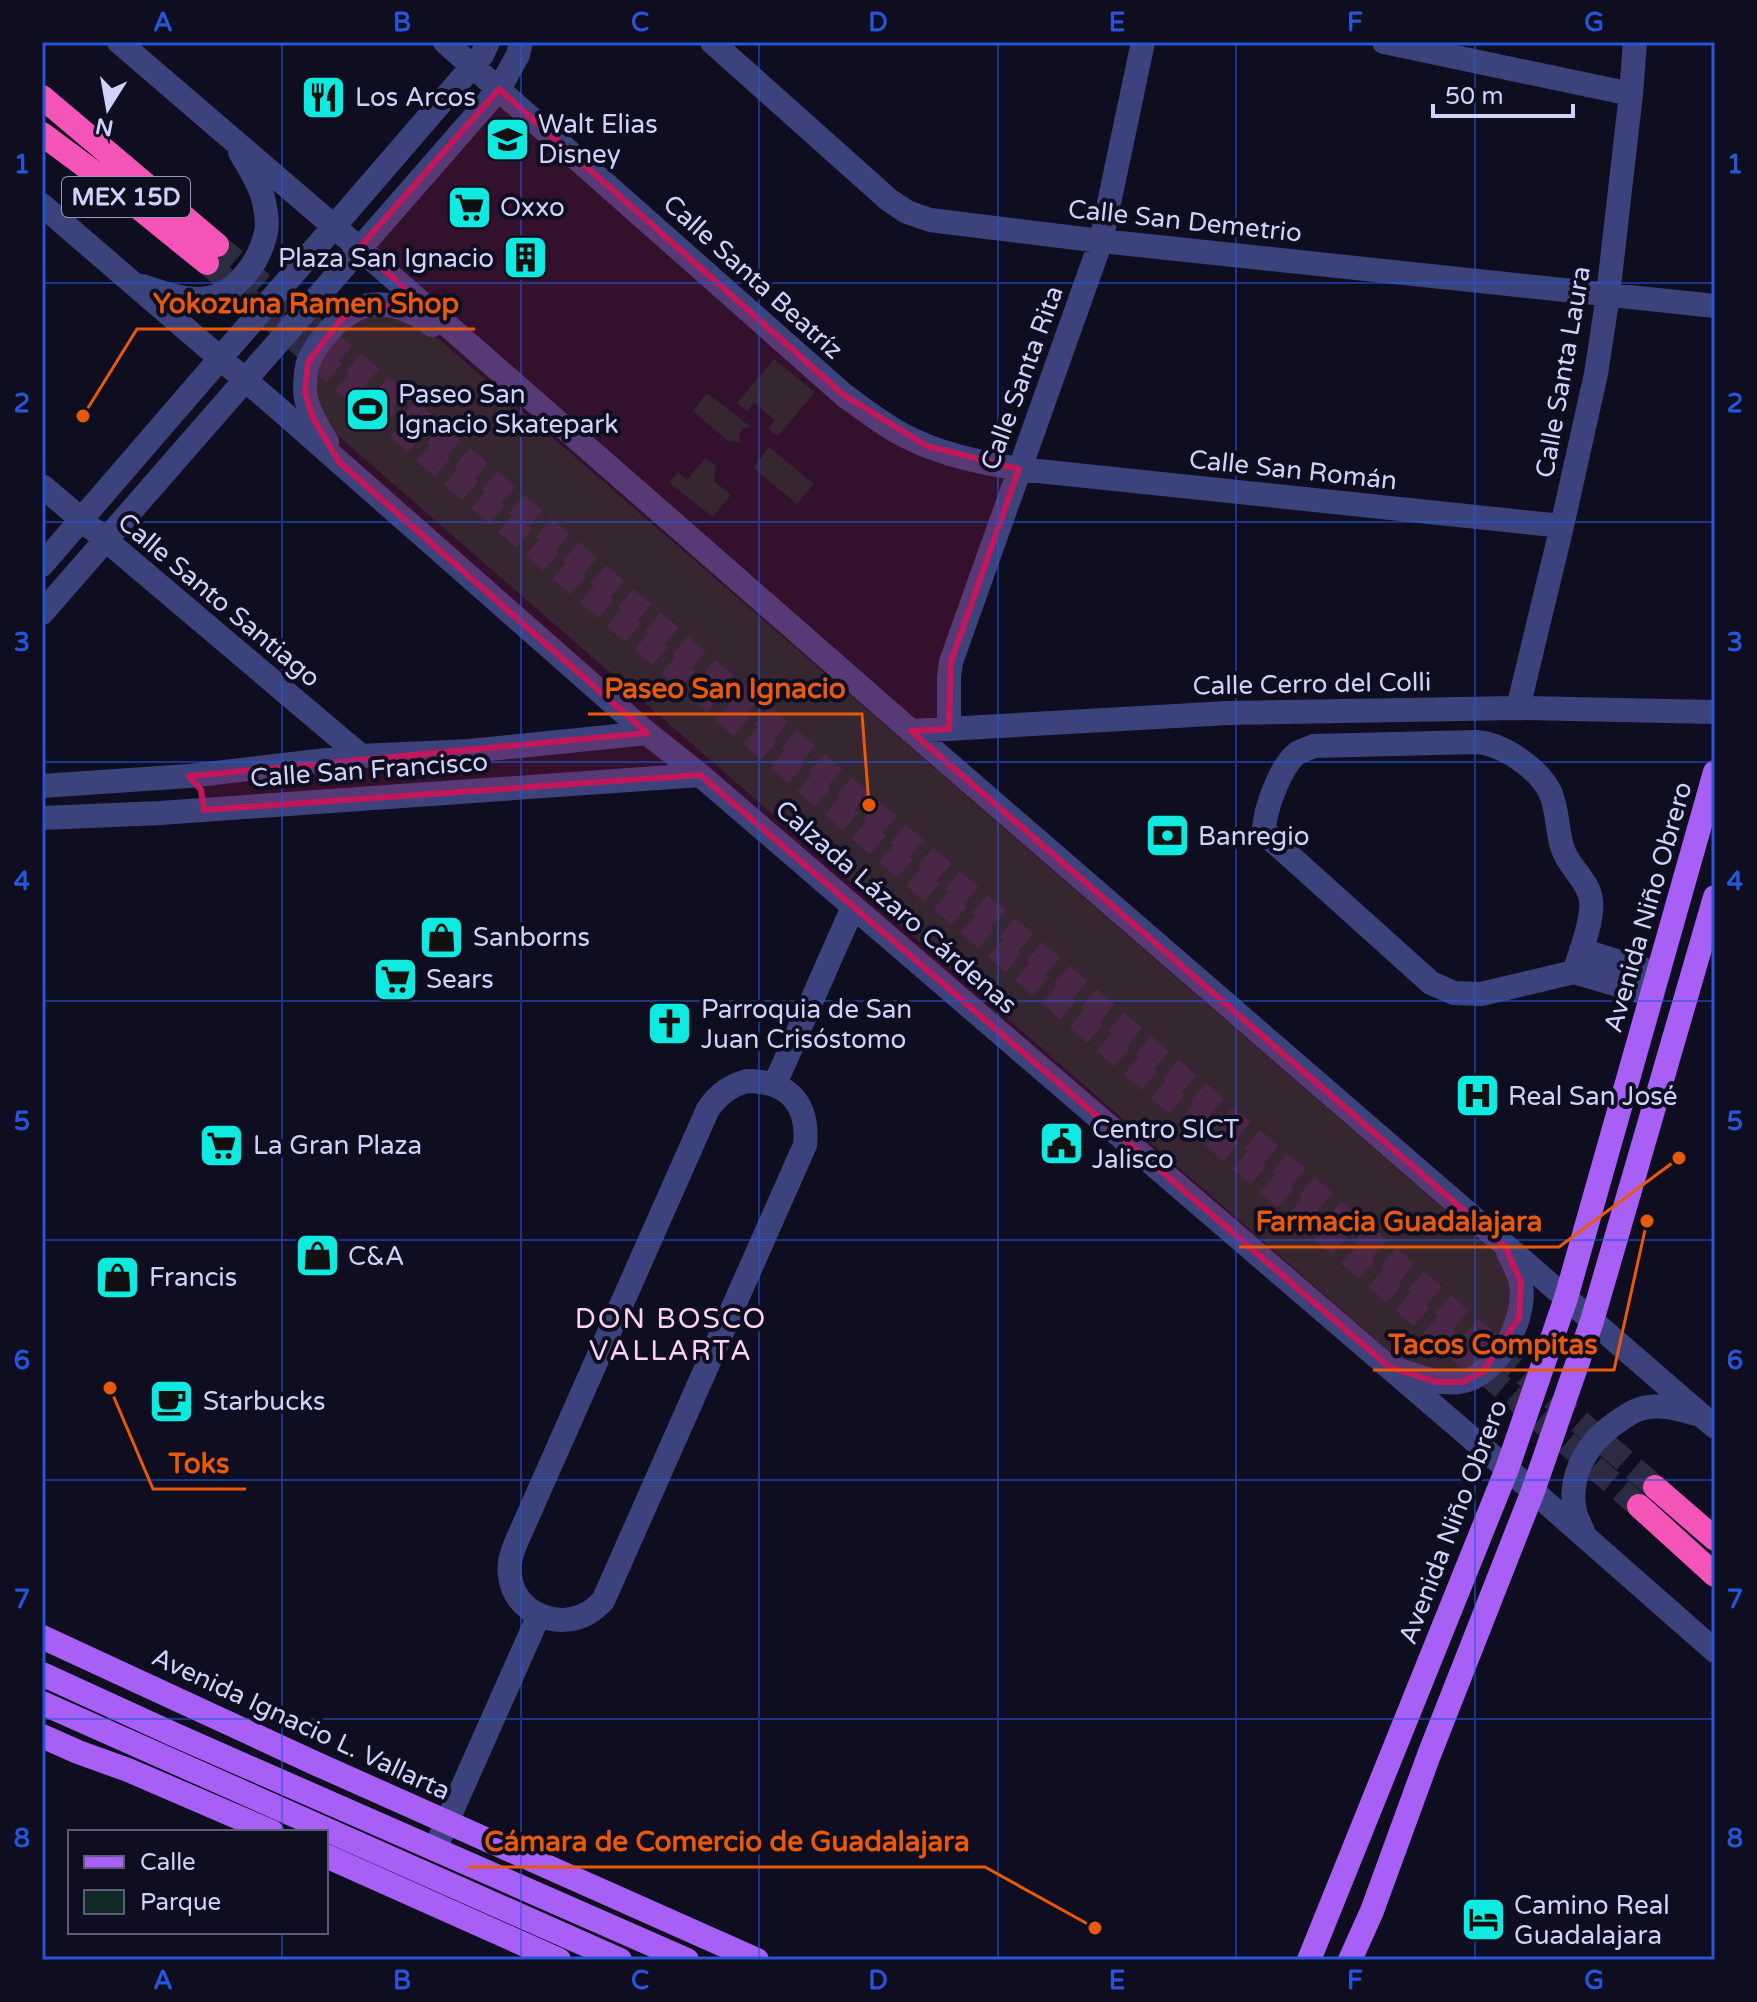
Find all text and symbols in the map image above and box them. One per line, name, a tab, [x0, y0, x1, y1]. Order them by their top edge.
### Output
text: A	[153, 7, 173, 38]
text: B	[393, 7, 411, 38]
text: C	[631, 7, 649, 38]
text: D	[868, 7, 888, 38]
text: E	[1109, 7, 1125, 38]
text: F	[1347, 7, 1363, 38]
text: G	[1584, 7, 1604, 38]
north arrow	[68, 68, 148, 148]
scale bar	[1433, 68, 1573, 118]
restaurant icon: Los Arcos	[300, 73, 348, 121]
place label: Los Arcos	[355, 82, 476, 113]
text: 50 m	[1445, 82, 1503, 111]
place label: Walt Elias Disney	[538, 109, 658, 170]
text: N	[93, 112, 116, 141]
school or university icon: Walt Elias Disney	[483, 115, 531, 163]
text: 1	[14, 149, 30, 180]
text: 1	[1727, 149, 1743, 180]
road number: MEX 15D	[62, 177, 190, 217]
supermarket icon: Oxxo	[445, 183, 493, 231]
street label: Calle Santa Beatríz	[657, 188, 849, 366]
place label: Oxxo	[500, 192, 565, 223]
street label: Calle San Demetrio	[1067, 193, 1303, 249]
building icon: Plaza San Ignacio	[501, 234, 549, 282]
place label: Plaza San Ignacio	[278, 243, 494, 274]
street label: Calle Santa Laura	[1529, 264, 1597, 480]
callout: Yokozuna Ramen Shop	[137, 277, 475, 329]
street label: Calle Santa Rita	[974, 282, 1070, 474]
text: Yokozuna Ramen Shop	[153, 287, 459, 321]
place label: Paseo San Ignacio Skatepark	[398, 379, 618, 440]
sports icon: Paseo San Ignacio Skatepark	[343, 385, 391, 433]
text: 2	[14, 388, 30, 419]
text: 2	[1727, 388, 1743, 419]
street label: Calle San Román	[1187, 444, 1399, 496]
street label: Calle Santo Santiago	[111, 506, 327, 694]
text: 3	[14, 627, 30, 658]
text: 3	[1727, 627, 1743, 658]
callout: Paseo San Ignacio	[588, 662, 862, 714]
street label: Calle Cerro del Colli	[1192, 666, 1432, 702]
text: Paseo San Ignacio	[604, 672, 846, 706]
street label: Calle San Francisco	[249, 746, 489, 794]
street label: Avenida Niño Obrero	[1597, 778, 1699, 1036]
street label: Calzada Lázaro Cárdenas	[769, 794, 1023, 1020]
bank icon: Banregio	[1143, 812, 1191, 860]
place label: Banregio	[1198, 821, 1309, 852]
text: 4	[14, 866, 30, 897]
text: 4	[1727, 866, 1743, 897]
shop icon: Sanborns	[418, 913, 466, 961]
place label: Sanborns	[473, 922, 590, 953]
supermarket icon: Sears	[371, 955, 419, 1003]
place label: Sears	[426, 964, 494, 995]
place label: Parroquia de San Juan Crisóstomo	[701, 994, 912, 1055]
church icon: Parroquia de San Juan Crisóstomo	[646, 1000, 694, 1048]
hospital icon: Real San José	[1453, 1072, 1501, 1120]
place label: Real San José	[1508, 1081, 1677, 1112]
text: 5	[14, 1106, 30, 1137]
text: 5	[1727, 1106, 1743, 1137]
place label: Centro SICT Jalisco	[1092, 1114, 1239, 1175]
public building icon: Centro SICT Jalisco	[1037, 1120, 1085, 1168]
supermarket icon: La Gran Plaza	[198, 1121, 246, 1169]
place label: La Gran Plaza	[253, 1130, 422, 1161]
callout: Farmacia Guadalajara	[1239, 1195, 1559, 1247]
text: Farmacia Guadalajara	[1255, 1205, 1543, 1239]
shop icon: C&A	[293, 1232, 341, 1280]
place label: C&A	[348, 1241, 404, 1272]
shop icon: Francis	[94, 1253, 142, 1301]
place label: Francis	[149, 1262, 237, 1293]
district label: DON BOSCO VALLARTA	[575, 1302, 767, 1368]
callout: Tacos Compitas	[1373, 1318, 1614, 1370]
text: Tacos Compitas	[1387, 1328, 1598, 1362]
text: 6	[14, 1345, 30, 1376]
text: 6	[1727, 1345, 1743, 1376]
cafe icon: Starbucks	[148, 1377, 196, 1425]
place label: Starbucks	[203, 1386, 326, 1417]
street label: Avenida Niño Obrero	[1392, 1395, 1514, 1649]
callout: Toks	[153, 1437, 246, 1489]
text: Toks	[168, 1447, 229, 1481]
text: 7	[14, 1584, 30, 1615]
text: 7	[1727, 1584, 1743, 1615]
street label: Avenida Ignacio L. Vallarta	[147, 1641, 455, 1807]
callout: Cámara de Comercio de Guadalajara	[468, 1815, 985, 1867]
text: 8	[14, 1823, 30, 1854]
text: 8	[1727, 1823, 1743, 1854]
text: Cámara de Comercio de Guadalajara	[484, 1825, 970, 1859]
legend	[68, 1830, 328, 1934]
text: Calle	[140, 1848, 196, 1877]
text: Parque	[140, 1888, 221, 1917]
place label: Camino Real Guadalajara	[1514, 1890, 1670, 1951]
hotel icon: Camino Real Guadalajara	[1459, 1896, 1507, 1944]
text: A	[153, 1965, 173, 1996]
text: B	[393, 1965, 411, 1996]
text: C	[631, 1965, 649, 1996]
text: D	[868, 1965, 888, 1996]
text: E	[1109, 1965, 1125, 1996]
text: F	[1347, 1965, 1363, 1996]
text: G	[1584, 1965, 1604, 1996]

